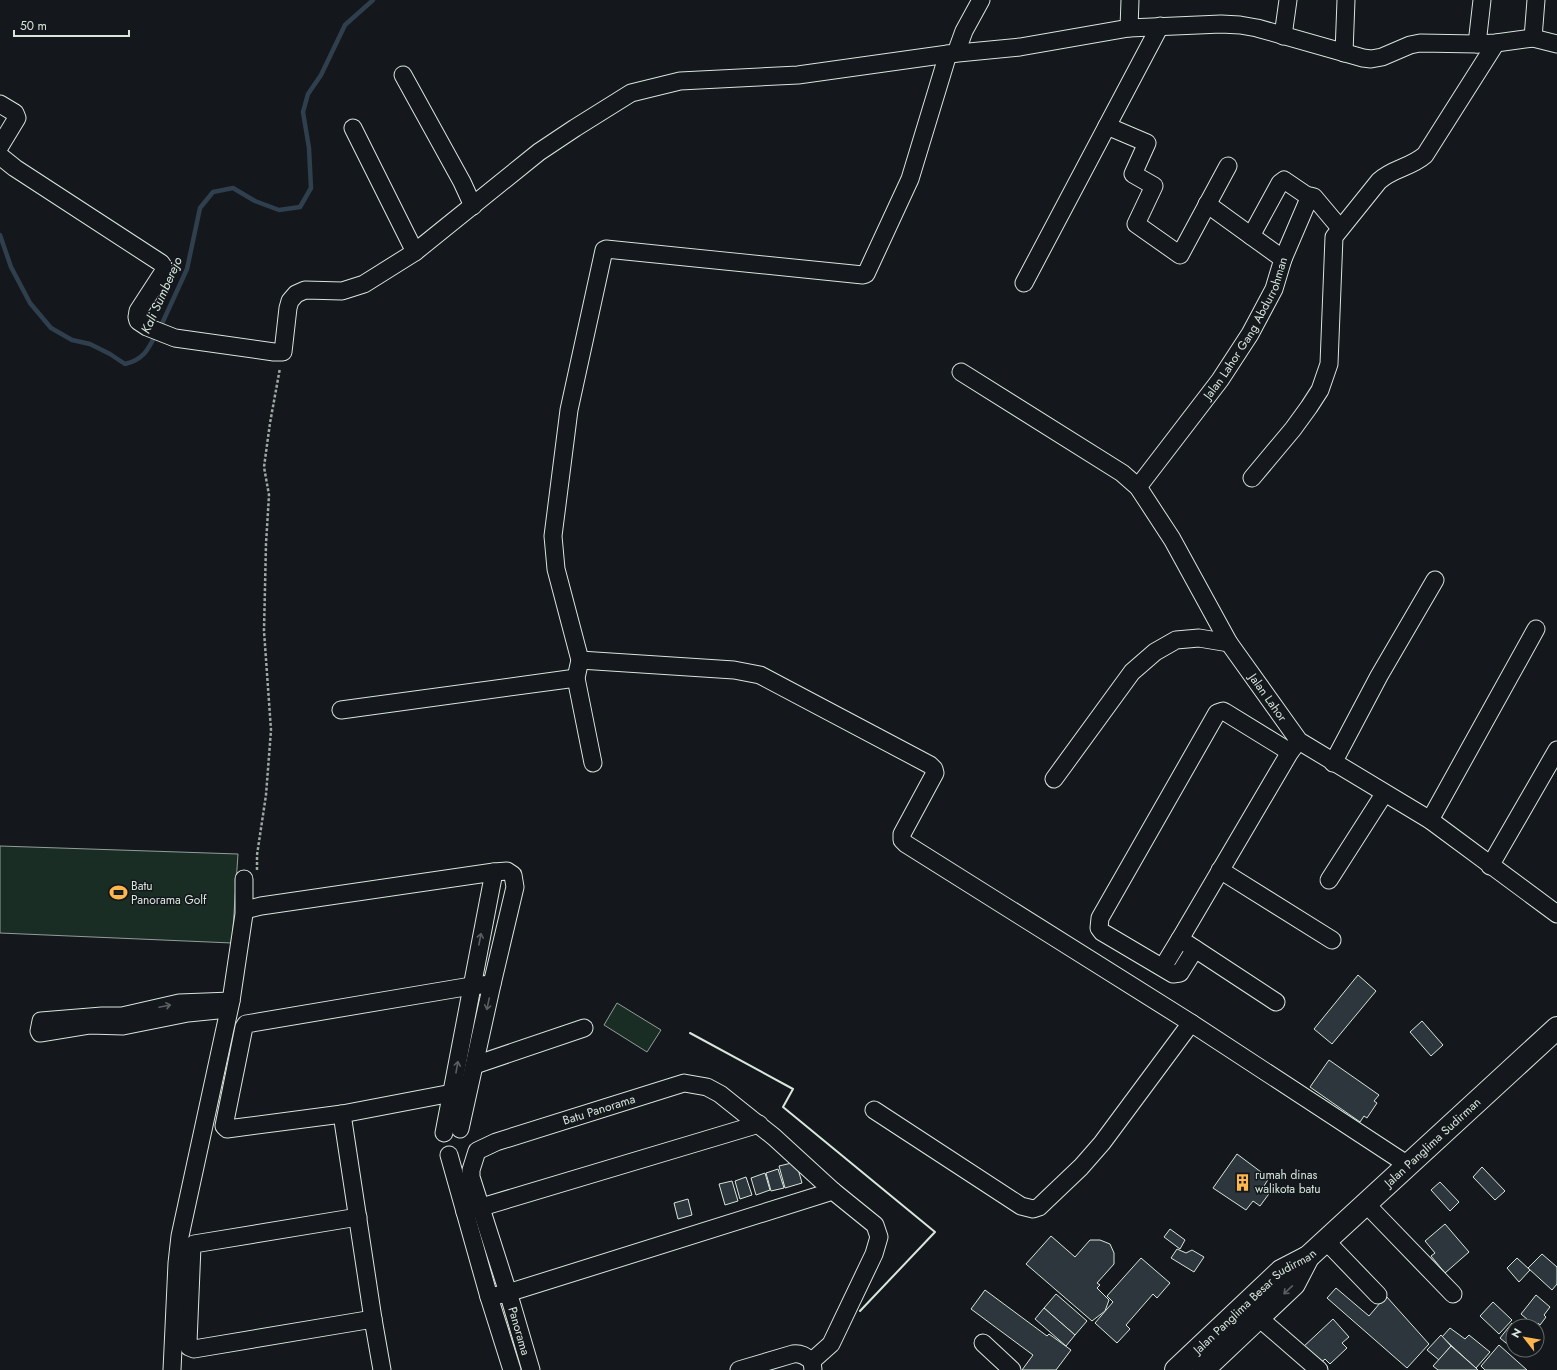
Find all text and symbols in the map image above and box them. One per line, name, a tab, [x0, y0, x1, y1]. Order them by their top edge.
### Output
scale bar	[14, 12, 129, 38]
text: 50 m	[20, 17, 47, 35]
water label: Kali Sumberejo	[136, 254, 187, 337]
street label: Jalan Lahor Gang Abdurrohman	[1198, 255, 1292, 405]
street label: Jalan Lahor	[1243, 668, 1292, 726]
place label: Batu Panorama Golf	[131, 877, 207, 909]
sports icon: Batu Panorama Golf	[108, 883, 128, 903]
one-way arrow	[477, 933, 485, 946]
one-way arrow	[483, 997, 491, 1010]
one-way arrow	[158, 1001, 171, 1009]
one-way arrow	[453, 1061, 461, 1074]
street label: Batu Panorama	[560, 1090, 638, 1130]
street label: Jalan Panglima Sudirman	[1379, 1093, 1485, 1193]
place label: rumah dinas walikota batu	[1255, 1166, 1321, 1198]
building icon: rumah dinas walikota batu	[1232, 1172, 1252, 1192]
street label: Jalan Panglima Besar Sudirman	[1188, 1245, 1320, 1360]
one-way arrow	[1282, 1286, 1293, 1295]
street label: Panorama	[503, 1305, 535, 1358]
north arrow	[1505, 1318, 1545, 1358]
text: N	[1507, 1325, 1526, 1341]

